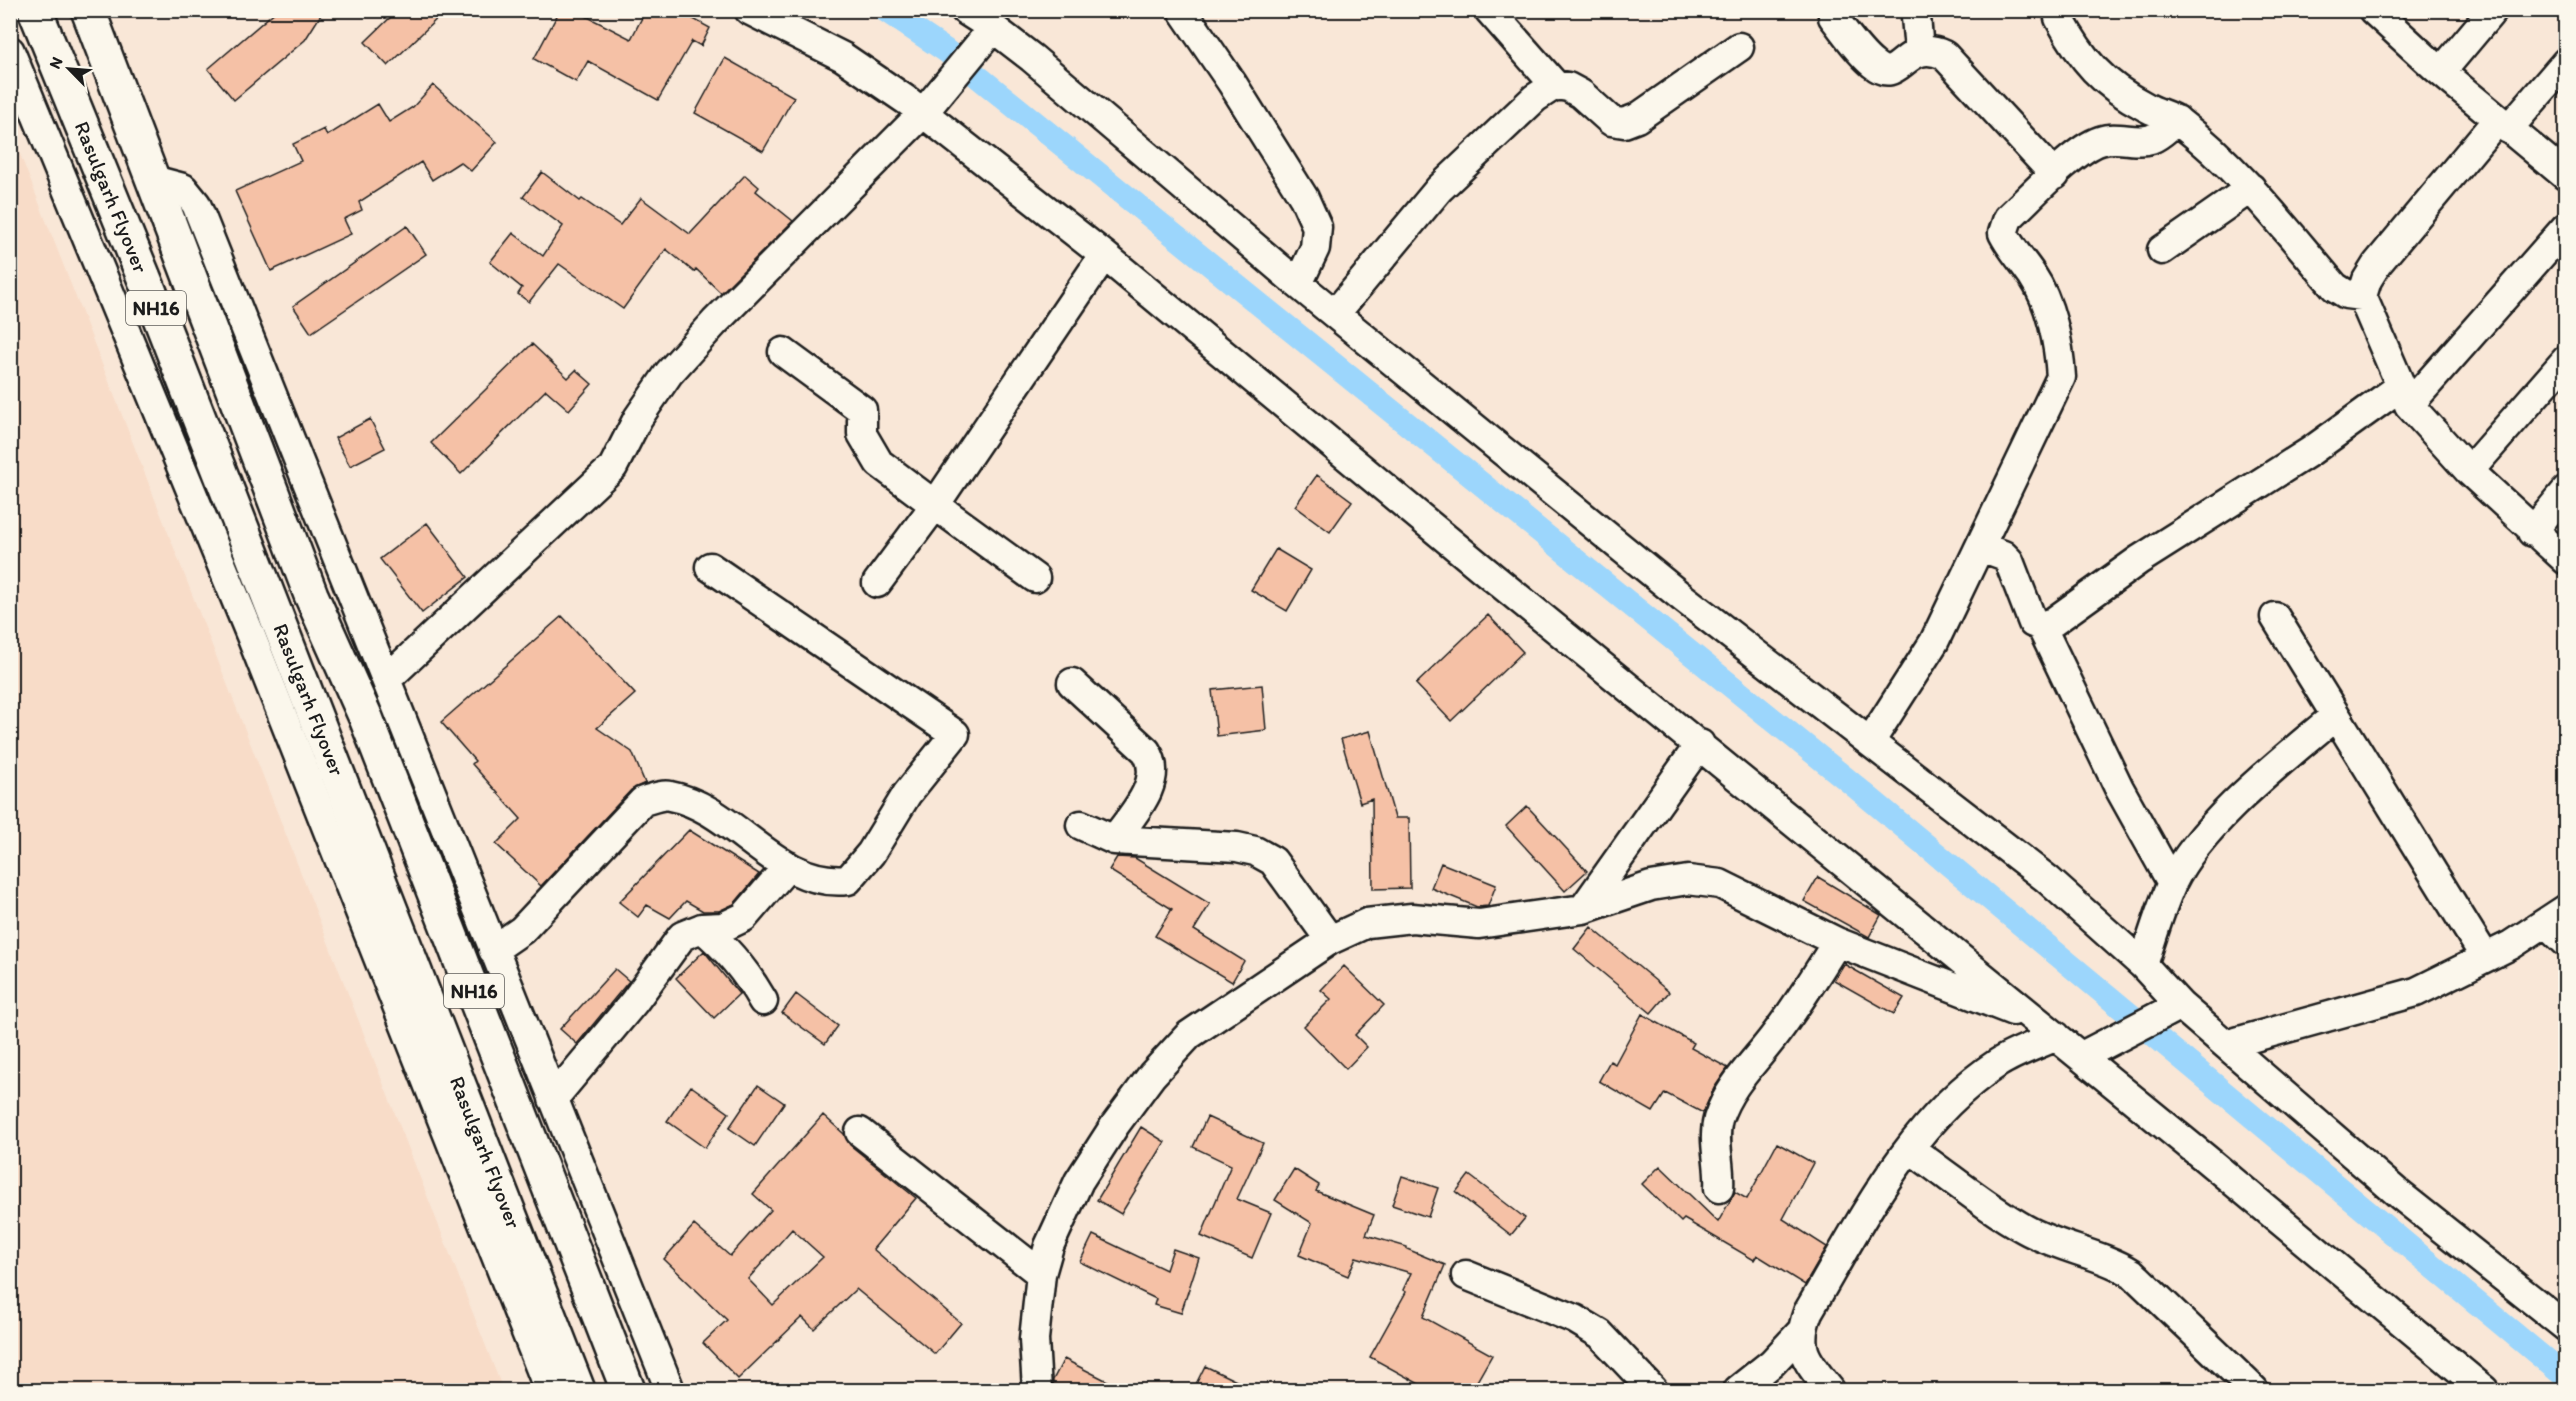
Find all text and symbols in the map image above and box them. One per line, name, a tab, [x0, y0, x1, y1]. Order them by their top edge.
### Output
north arrow	[39, 39, 99, 99]
text: N	[45, 54, 67, 72]
street label: Rasulgarh Flyover	[70, 117, 154, 277]
road number: NH16	[126, 291, 186, 325]
street label: Rasulgarh Flyover	[268, 620, 350, 780]
road number: NH16	[444, 974, 504, 1008]
street label: Rasulgarh Flyover	[445, 1073, 527, 1233]

